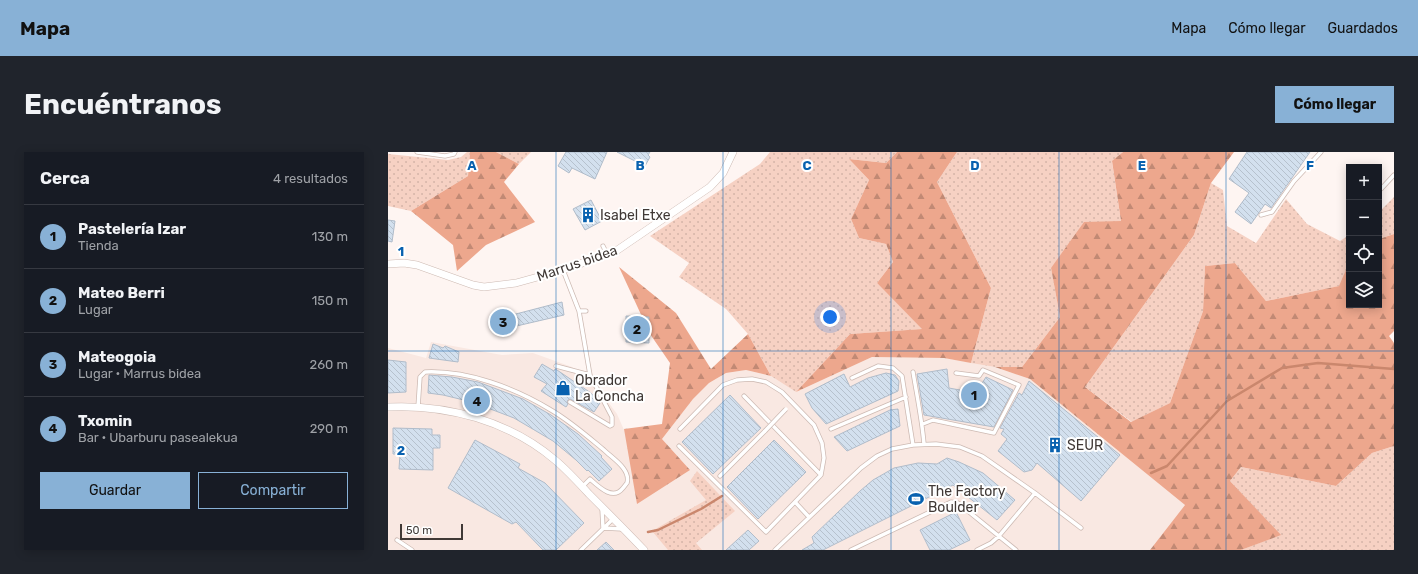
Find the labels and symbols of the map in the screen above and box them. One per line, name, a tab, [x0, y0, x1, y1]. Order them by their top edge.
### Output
text: A	[467, 158, 477, 173]
text: B	[635, 158, 645, 173]
text: C	[802, 158, 812, 173]
text: D	[970, 158, 980, 173]
text: E	[1138, 158, 1146, 173]
text: F	[1306, 158, 1314, 173]
building icon: Isabel Etxe	[579, 206, 597, 224]
place label: Isabel Etxe	[600, 207, 671, 224]
street label: Marrus bidea	[535, 242, 620, 285]
text: 1	[398, 244, 404, 259]
pin: 3	[490, 307, 516, 337]
your location	[820, 307, 840, 327]
pin: 2	[624, 314, 650, 344]
place label: Obrador La Concha	[575, 372, 644, 405]
shop icon: Obrador La Concha	[554, 379, 572, 397]
pin: 1	[961, 380, 987, 410]
pin: 4	[464, 386, 490, 416]
building icon: SEUR	[1046, 436, 1064, 454]
place label: SEUR	[1067, 437, 1103, 454]
text: 2	[397, 443, 405, 458]
place label: The Factory Boulder	[928, 483, 1006, 516]
sports icon: The Factory Boulder	[907, 490, 925, 508]
scale bar	[400, 522, 463, 541]

